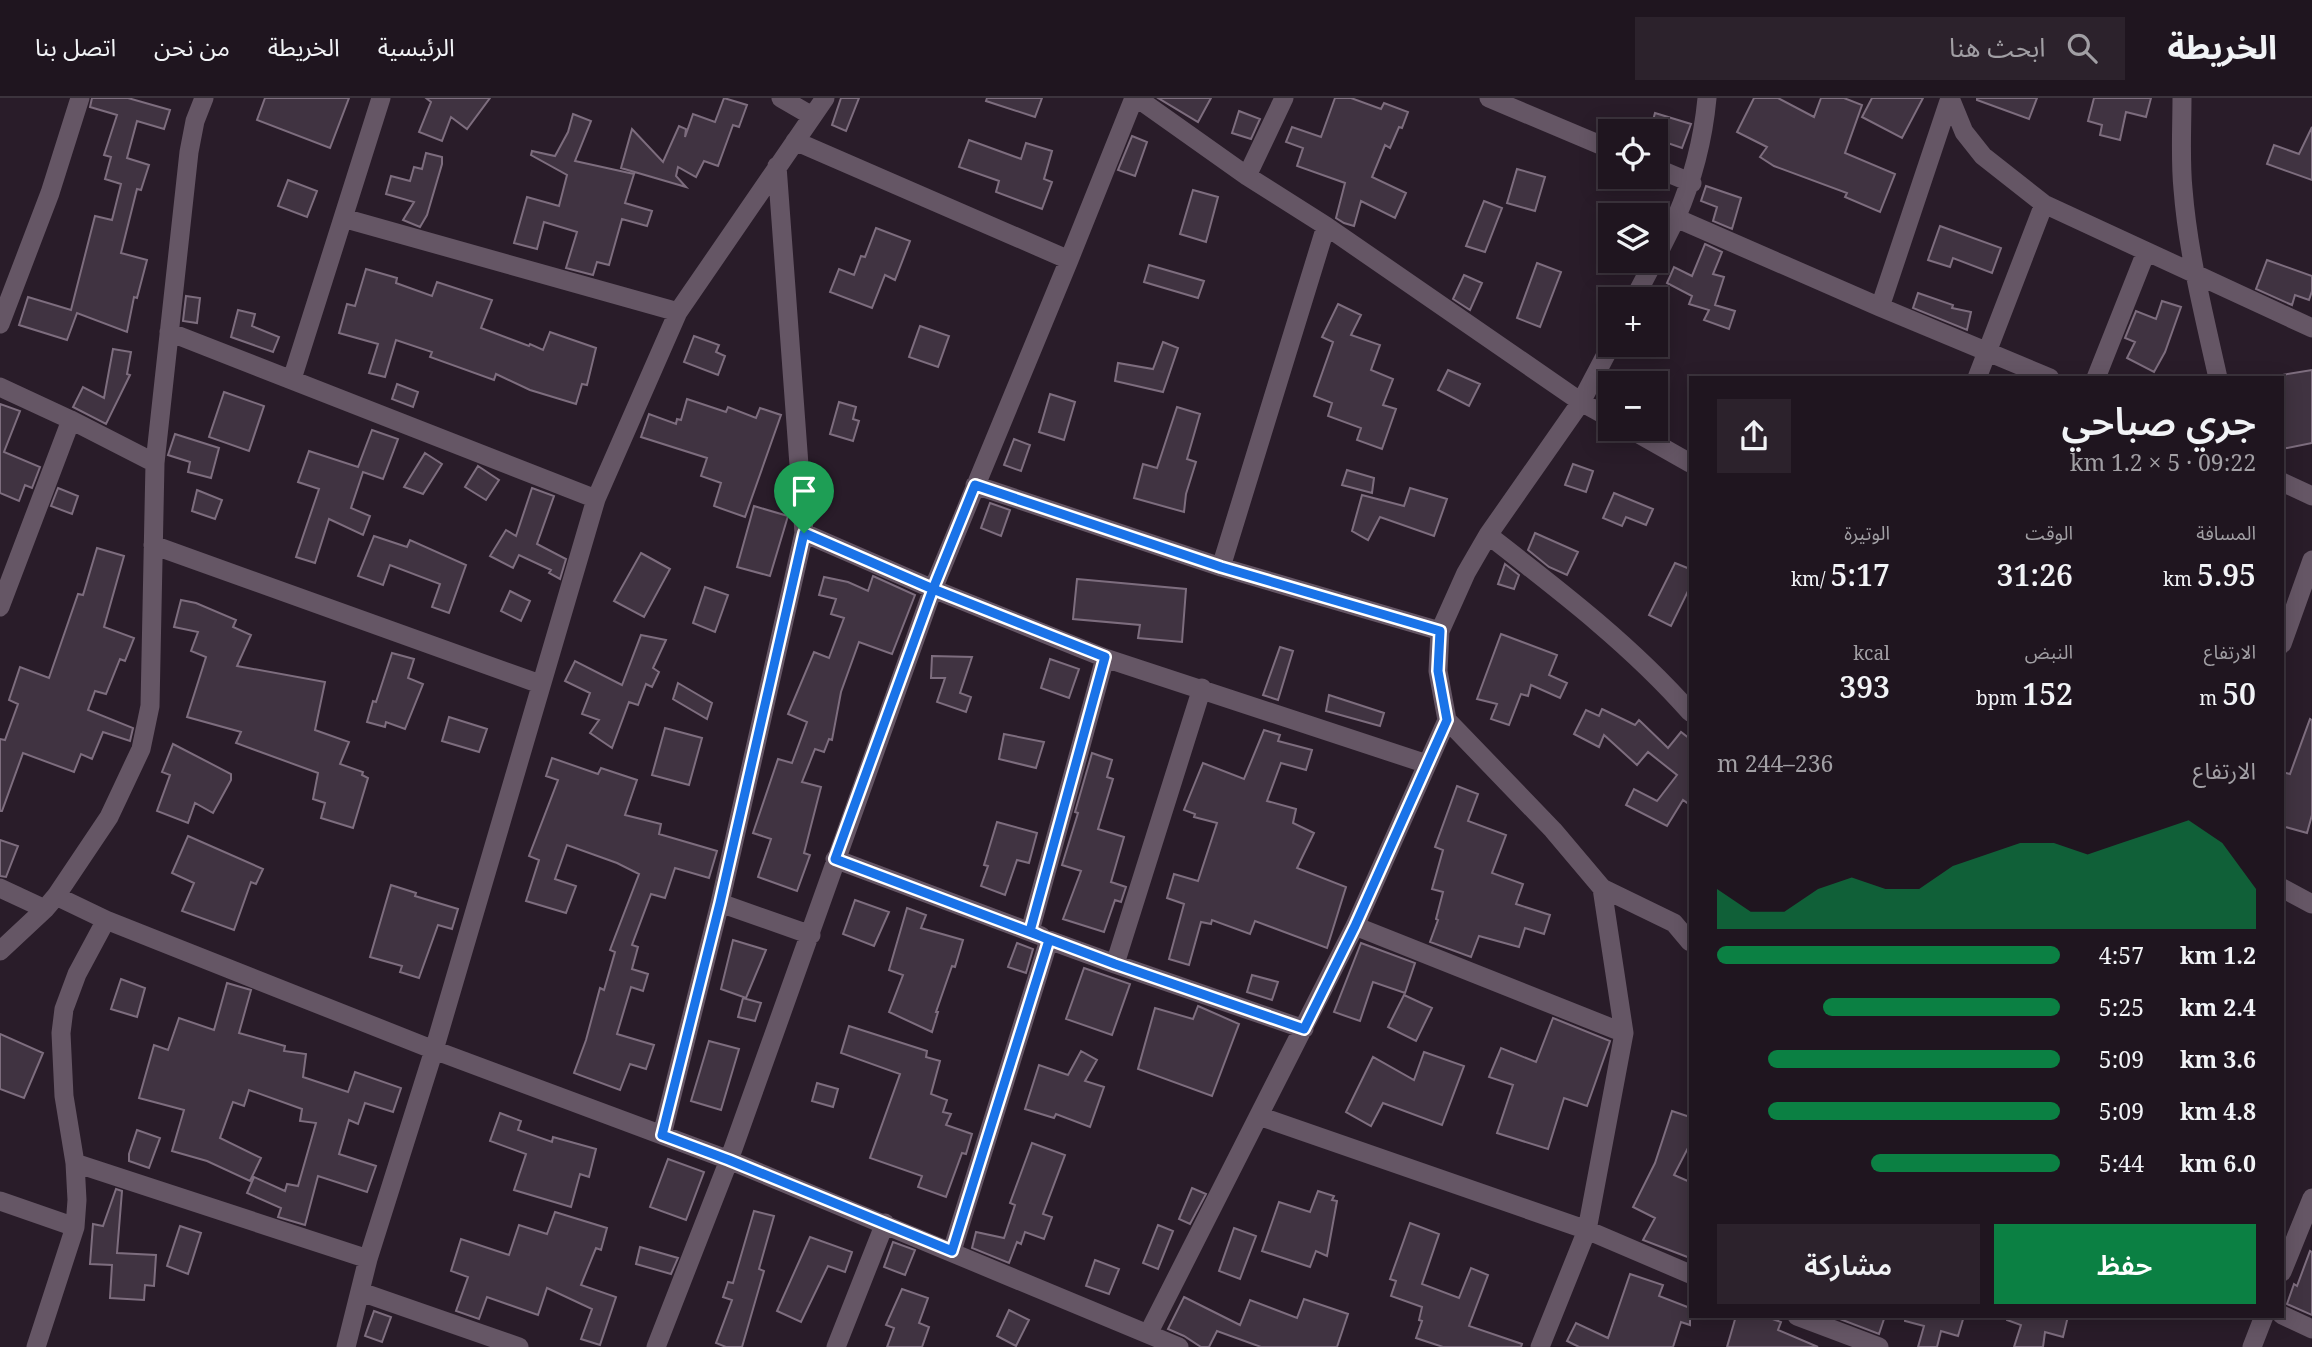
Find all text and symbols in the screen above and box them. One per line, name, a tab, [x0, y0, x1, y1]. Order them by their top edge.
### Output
search box	[1635, 17, 2125, 80]
text: الخريطة	[2167, 24, 2277, 69]
text: ابحث هنا	[1949, 29, 2045, 65]
icon: search	[2063, 29, 2101, 67]
text: اتصل بنا	[35, 30, 116, 63]
text: من نحن	[154, 30, 230, 63]
text: الخريطة	[268, 30, 340, 63]
text: الرئيسية	[378, 30, 455, 63]
map controls	[1598, 119, 1668, 441]
button: locate	[1598, 119, 1668, 189]
button: layers	[1598, 203, 1668, 273]
button: +	[1598, 287, 1668, 357]
button: −	[1598, 371, 1668, 441]
text: جري صباحي	[2062, 394, 2256, 446]
button: share	[1717, 399, 1791, 473]
text: 09:22 · 5 × 1.2 km	[2070, 446, 2256, 478]
pin	[774, 461, 834, 533]
icon: arrive	[785, 472, 823, 510]
text: الوتيرة	[1844, 520, 1890, 546]
text: الوقت	[2025, 520, 2073, 546]
text: المسافة	[2196, 520, 2256, 546]
text: 5:17	[1830, 554, 1890, 595]
text: 31:26	[1997, 554, 2073, 595]
text: 5.95	[2197, 554, 2256, 595]
text: /km	[1791, 566, 1830, 592]
text: km	[2163, 566, 2197, 592]
text: النبض	[2025, 639, 2073, 665]
text: الارتفاع	[2204, 639, 2256, 665]
text: kcal	[1853, 640, 1890, 666]
text: 393	[1839, 666, 1890, 707]
text: 152	[2022, 673, 2073, 714]
text: 50	[2222, 673, 2256, 714]
text: bpm	[1976, 685, 2022, 711]
text: m	[2199, 685, 2222, 711]
text: 236–244 m	[1717, 747, 1833, 779]
text: الارتفاع	[2193, 754, 2256, 786]
text: 4:57	[2099, 939, 2144, 971]
text: 1.2 km	[2180, 939, 2256, 971]
text: 5:25	[2099, 991, 2144, 1023]
text: 2.4 km	[2180, 991, 2256, 1023]
text: 5:09	[2099, 1043, 2144, 1075]
text: 3.6 km	[2180, 1043, 2256, 1075]
text: 5:09	[2099, 1095, 2144, 1127]
text: 4.8 km	[2180, 1095, 2256, 1127]
text: 5:44	[2099, 1147, 2144, 1179]
text: 6.0 km	[2180, 1147, 2256, 1179]
button: مشاركة	[1717, 1224, 1980, 1304]
button: حفظ	[1994, 1224, 2256, 1304]

